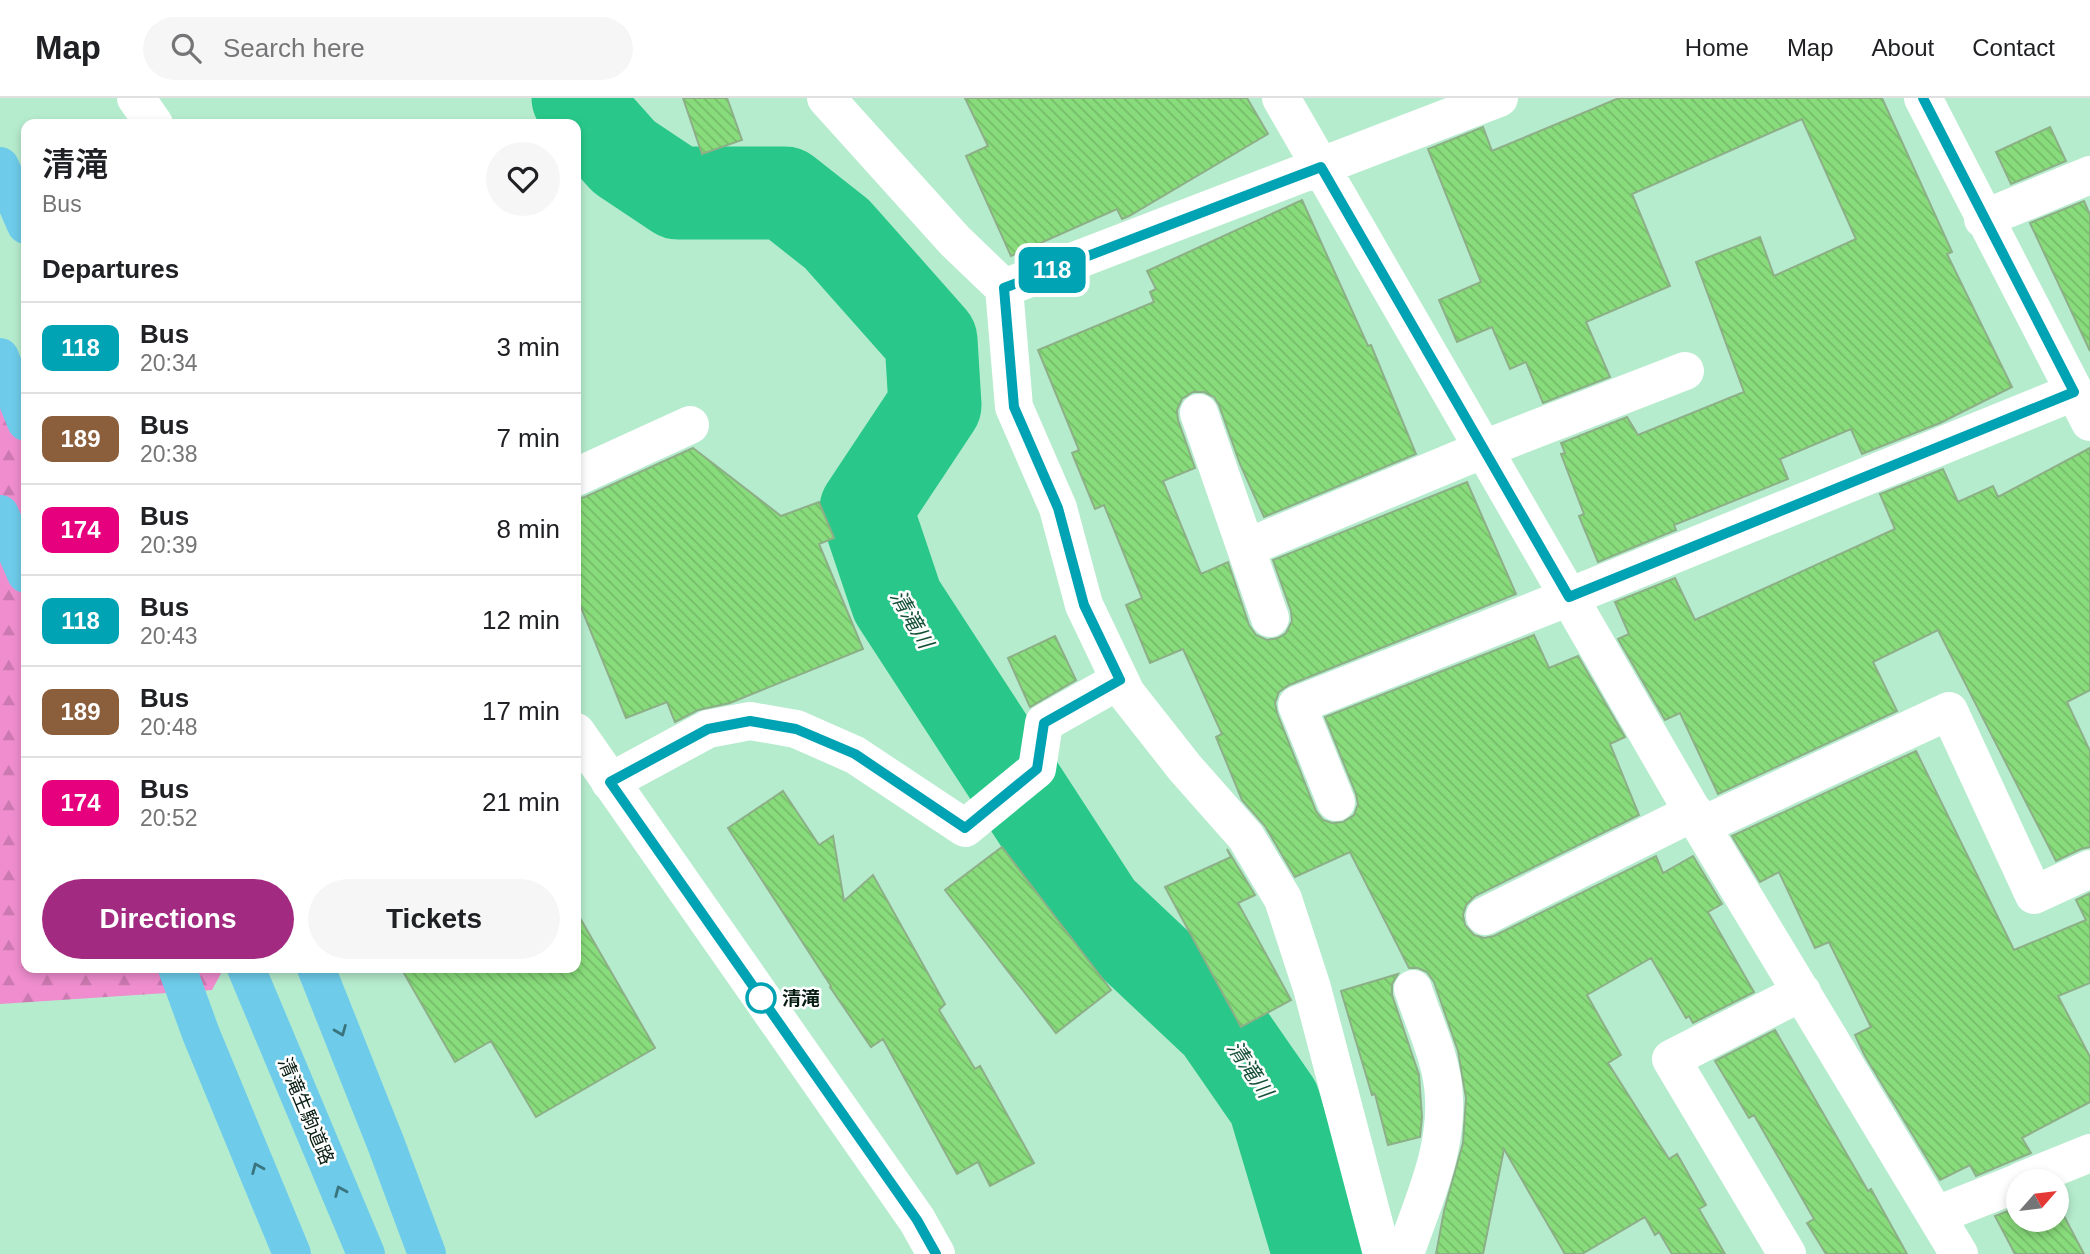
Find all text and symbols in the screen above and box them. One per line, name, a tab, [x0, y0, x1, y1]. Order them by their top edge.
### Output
search box	[143, 17, 633, 80]
text: Map	[35, 29, 101, 66]
icon: search	[167, 29, 205, 67]
text: Search here	[223, 33, 365, 63]
text: Home	[1685, 34, 1749, 61]
text: Map	[1787, 34, 1834, 61]
text: About	[1872, 34, 1934, 61]
text: Contact	[1972, 34, 2055, 61]
button: heart	[486, 142, 560, 216]
text: 清滝	[42, 146, 108, 183]
text: Bus	[42, 191, 82, 217]
line badge: 118	[1012, 247, 1092, 293]
text: Departures	[42, 254, 179, 284]
text: 118	[1033, 256, 1071, 283]
text: Bus	[140, 319, 189, 349]
text: 3 min	[496, 332, 560, 362]
text: 118	[61, 334, 100, 361]
text: 20:34	[140, 350, 198, 376]
text: Bus	[140, 410, 189, 440]
text: 7 min	[496, 423, 560, 453]
text: 189	[60, 425, 101, 452]
text: 20:38	[140, 441, 198, 467]
text: Bus	[140, 501, 189, 531]
text: 8 min	[496, 514, 560, 544]
text: 174	[60, 516, 101, 543]
text: 20:39	[140, 532, 198, 558]
water label: 清滝川	[886, 586, 939, 654]
text: Bus	[140, 592, 189, 622]
text: 12 min	[482, 605, 560, 635]
text: 118	[61, 607, 100, 634]
text: 20:43	[140, 623, 198, 649]
text: Bus	[140, 683, 189, 713]
text: 17 min	[482, 696, 560, 726]
text: 189	[60, 698, 101, 725]
text: 20:48	[140, 714, 198, 740]
text: Bus	[140, 774, 189, 804]
text: 21 min	[482, 787, 560, 817]
text: 174	[60, 789, 101, 816]
text: 20:52	[140, 805, 198, 831]
button: Directions	[42, 879, 294, 959]
button: Tickets	[308, 879, 560, 959]
marker: 清滝	[746, 983, 776, 1013]
place label: 清滝	[782, 988, 820, 1009]
one-way arrow	[332, 1025, 346, 1037]
water label: 清滝川	[1223, 1036, 1278, 1103]
street label: 清滝生駒道路	[274, 1054, 338, 1168]
one-way arrow	[251, 1163, 265, 1175]
north arrow	[2006, 1169, 2068, 1232]
map controls	[2006, 1169, 2069, 1232]
one-way arrow	[334, 1186, 348, 1198]

